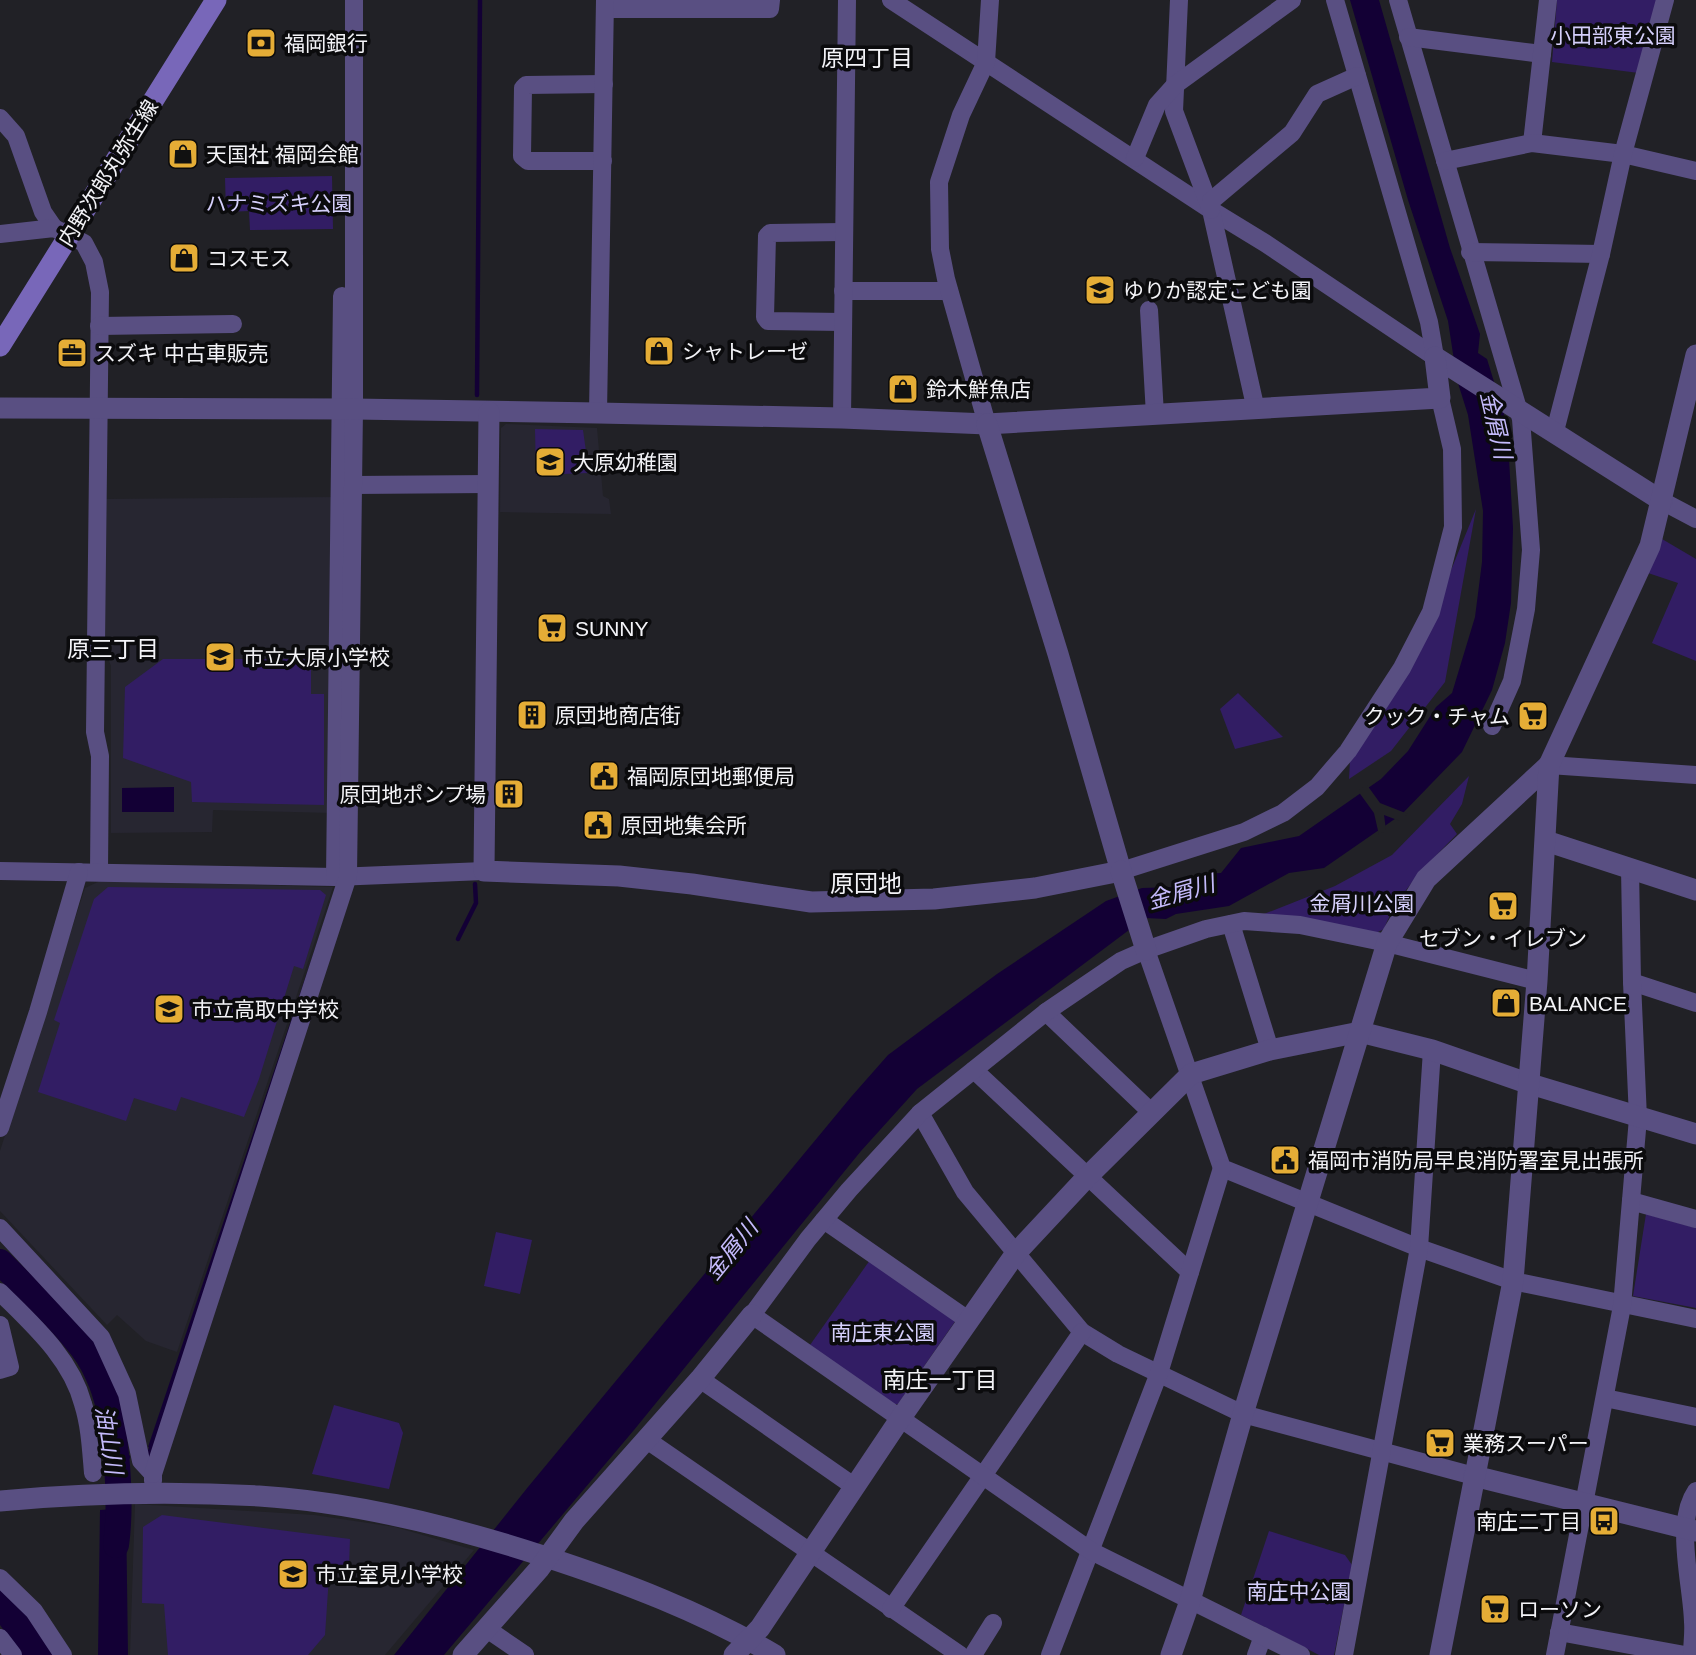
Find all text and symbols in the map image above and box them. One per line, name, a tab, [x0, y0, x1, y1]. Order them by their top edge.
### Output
park label: 小田部東公園	[1550, 24, 1676, 47]
bank icon: 福岡銀行	[244, 26, 278, 60]
place label: 福岡銀行	[284, 32, 368, 55]
district label: 原四丁目	[821, 45, 913, 71]
street label: 内野次郎丸弥生線	[54, 96, 162, 250]
shop icon: 天国社 福岡会館	[166, 137, 200, 171]
place label: 天国社 福岡会館	[206, 143, 359, 166]
park label: ハナミズキ公園	[206, 192, 353, 215]
shop icon: コスモス	[167, 241, 201, 275]
place label: コスモス	[207, 247, 291, 270]
school or university icon: ゆりか認定こども園	[1083, 273, 1117, 307]
place label: ゆりか認定こども園	[1123, 279, 1312, 302]
shop icon: シャトレーゼ	[642, 334, 676, 368]
office icon: スズキ 中古車販売	[55, 336, 89, 370]
place label: シャトレーゼ	[682, 340, 808, 363]
place label: スズキ 中古車販売	[95, 342, 269, 365]
shop icon: 鈴木鮮魚店	[886, 372, 920, 406]
place label: 鈴木鮮魚店	[926, 378, 1031, 401]
water label: 金屑川	[1476, 388, 1517, 464]
school or university icon: 大原幼稚園	[533, 445, 567, 479]
place label: 大原幼稚園	[573, 451, 678, 474]
supermarket icon: SUNNY	[535, 611, 569, 645]
place label: SUNNY	[575, 617, 649, 640]
district label: 原三丁目	[67, 636, 159, 662]
school or university icon: 市立大原小学校	[203, 640, 237, 674]
place label: 市立大原小学校	[243, 646, 390, 669]
building icon: 原団地商店街	[515, 698, 549, 732]
supermarket icon: クック・チャム	[1516, 699, 1550, 733]
place label: 原団地商店街	[555, 704, 681, 727]
place label: クック・チャム	[1364, 705, 1510, 728]
public building icon: 福岡原団地郵便局	[587, 759, 621, 793]
place label: 福岡原団地郵便局	[627, 765, 795, 788]
building icon: 原団地ポンプ場	[492, 777, 526, 811]
place label: 原団地ポンプ場	[340, 783, 486, 806]
public building icon: 原団地集会所	[581, 808, 615, 842]
place label: 原団地集会所	[621, 814, 747, 837]
water label: 金屑川	[1144, 869, 1221, 914]
district label: 原団地	[830, 870, 902, 897]
supermarket icon: セブン・イレブン	[1486, 889, 1520, 923]
park label: 金屑川公園	[1310, 892, 1415, 915]
place label: セブン・イレブン	[1419, 927, 1587, 950]
shop icon: BALANCE	[1489, 986, 1523, 1020]
school or university icon: 市立高取中学校	[152, 992, 186, 1026]
place label: BALANCE	[1529, 992, 1627, 1015]
place label: 市立高取中学校	[192, 998, 339, 1021]
public building icon: 福岡市消防局早良消防署室見出張所	[1268, 1143, 1302, 1177]
place label: 福岡市消防局早良消防署室見出張所	[1308, 1149, 1644, 1172]
water label: 金屑川	[699, 1213, 765, 1285]
park label: 南庄東公園	[831, 1321, 936, 1344]
district label: 南庄一丁目	[883, 1367, 998, 1393]
water label: 油山川	[91, 1404, 128, 1479]
supermarket icon: 業務スーパー	[1423, 1426, 1457, 1460]
place label: 業務スーパー	[1463, 1432, 1589, 1455]
bus stop icon: 南庄二丁目	[1587, 1504, 1621, 1538]
place label: 南庄二丁目	[1476, 1510, 1581, 1533]
school or university icon: 市立室見小学校	[276, 1557, 310, 1591]
place label: 市立室見小学校	[316, 1563, 463, 1586]
park label: 南庄中公園	[1247, 1580, 1352, 1603]
supermarket icon: ローソン	[1478, 1592, 1512, 1626]
place label: ローソン	[1518, 1598, 1602, 1621]

